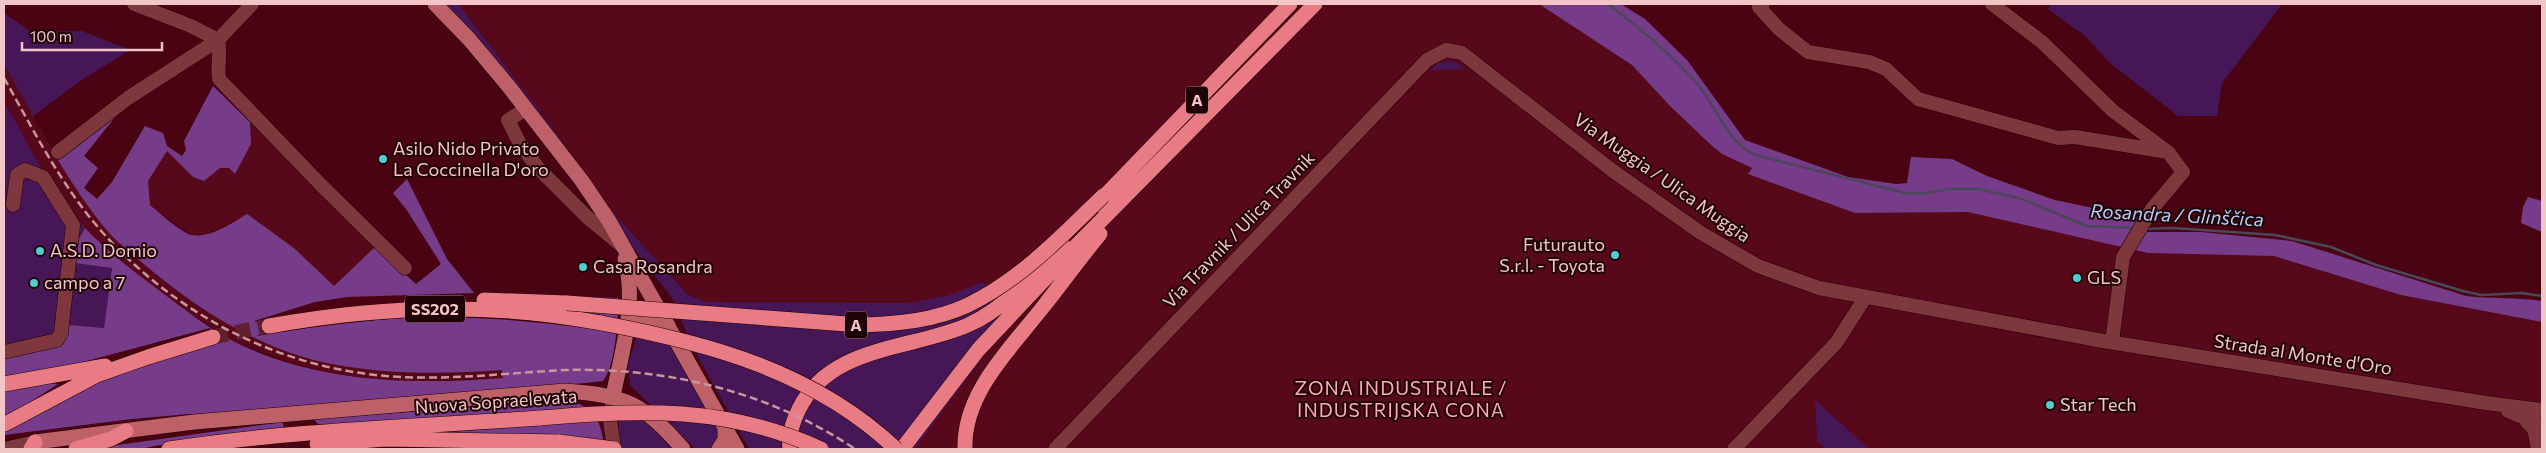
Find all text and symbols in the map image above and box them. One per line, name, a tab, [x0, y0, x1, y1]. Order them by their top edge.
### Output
scale bar	[22, 20, 162, 52]
text: 100 m	[30, 27, 72, 45]
road number: A	[1186, 86, 1208, 114]
street label: Via Muggia / Ulica Muggia	[1570, 108, 1755, 247]
place label: Asilo Nido Privato La Coccinella D'oro	[393, 137, 549, 180]
street label: Via Travnik / Ulica Travnik	[1158, 146, 1319, 312]
marker: Asilo Nido Privato La Coccinella D'oro	[377, 153, 389, 165]
water label: Rosandra / Glinščica	[2090, 198, 2264, 231]
place label: Futurauto S.r.l. - Toyota	[1499, 233, 1605, 276]
place label: A.S.D. Domio	[50, 239, 157, 261]
marker: A.S.D. Domio	[34, 245, 46, 257]
marker: Futurauto S.r.l. - Toyota	[1609, 249, 1621, 261]
place label: Casa Rosandra	[593, 255, 713, 277]
marker: Casa Rosandra	[577, 261, 589, 273]
place label: GLS	[2087, 266, 2121, 288]
place label: campo a 7	[44, 271, 125, 293]
marker: GLS	[2071, 272, 2083, 284]
marker: campo a 7	[28, 277, 40, 289]
road number: SS202	[405, 296, 465, 322]
road number: A	[845, 312, 867, 338]
street label: Strada al Monte d'Oro	[2213, 329, 2394, 379]
district label: ZONA INDUSTRIALE / INDUSTRIJSKA CONA	[1294, 376, 1508, 421]
street label: Nuova Sopraelevata	[414, 384, 578, 418]
place label: Star Tech	[2060, 393, 2137, 415]
marker: Star Tech	[2044, 399, 2056, 411]

